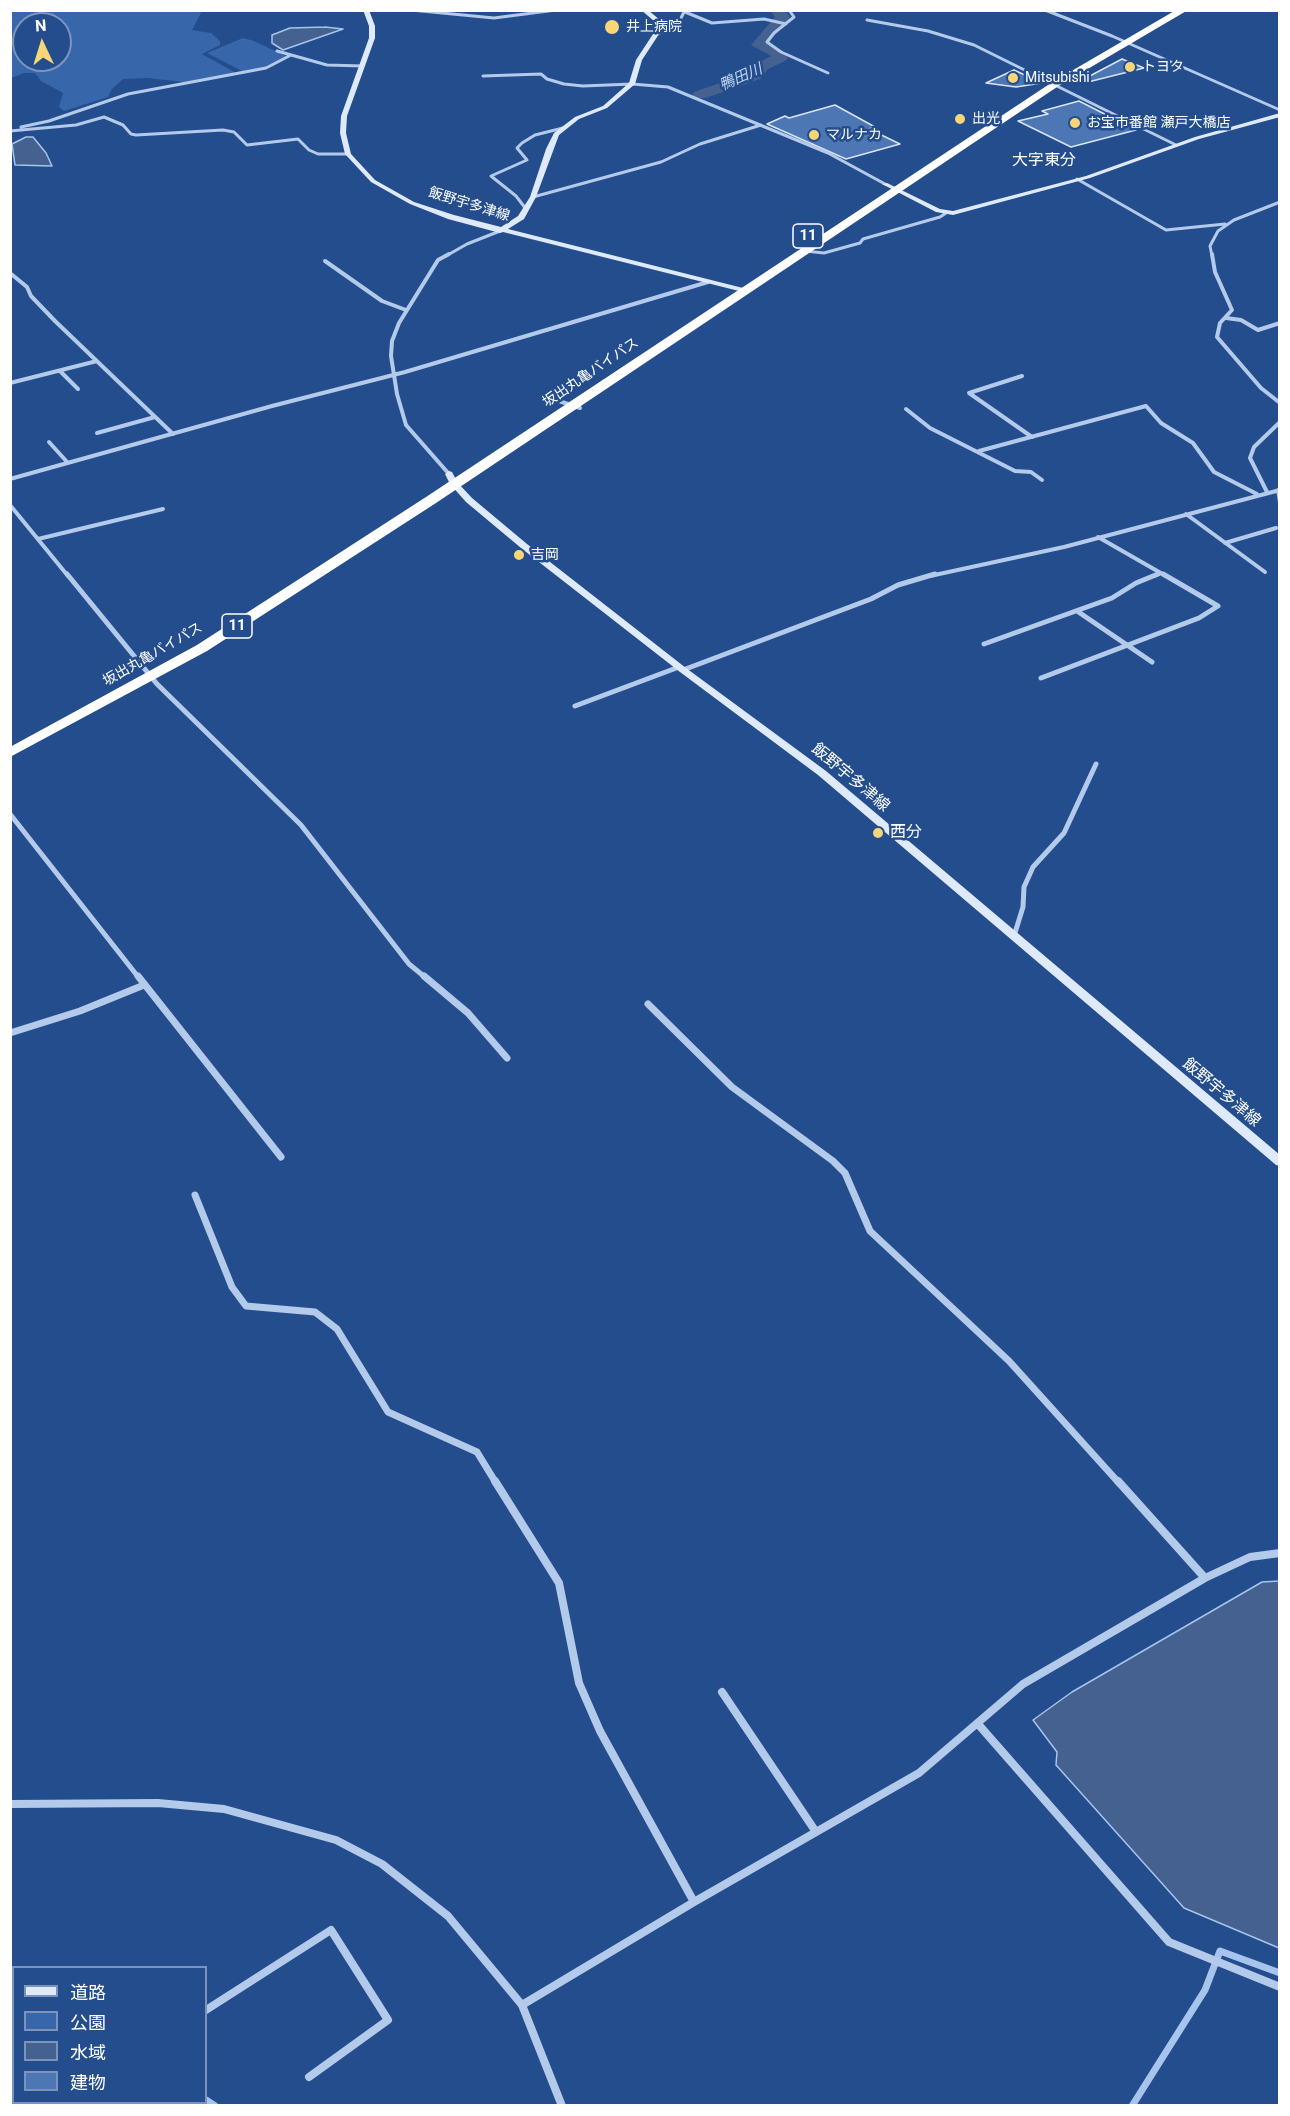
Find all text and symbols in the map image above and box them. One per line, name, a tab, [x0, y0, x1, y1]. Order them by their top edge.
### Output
north arrow	[12, 12, 72, 72]
text: N	[35, 16, 47, 35]
marker: 井上病院	[603, 18, 621, 36]
place label: 井上病院	[626, 19, 682, 35]
place label: トヨタ	[1142, 59, 1184, 75]
marker: トヨタ	[1123, 60, 1137, 74]
water label: 鴨田川	[717, 61, 765, 95]
place label: Mitsubishi	[1025, 70, 1090, 86]
marker: Mitsubishi	[1006, 71, 1020, 85]
place label: 出光	[972, 111, 1000, 127]
marker: 出光	[953, 112, 967, 126]
place label: お宝市番館 瀬戸大橋店	[1087, 115, 1230, 131]
marker: お宝市番館 瀬戸大橋店	[1068, 116, 1082, 130]
place label: マルナカ	[826, 127, 882, 143]
marker: マルナカ	[807, 128, 821, 142]
district label: 大字東分	[1012, 151, 1076, 171]
street label: 飯野宇多津線	[426, 185, 512, 225]
road number: 11	[793, 224, 823, 248]
street label: 坂出丸亀バイパス	[540, 335, 642, 411]
place label: 吉岡	[531, 547, 559, 563]
marker: 吉岡	[512, 548, 526, 562]
road number: 11	[222, 614, 252, 638]
street label: 坂出丸亀バイパス	[100, 620, 206, 690]
street label: 飯野宇多津線	[807, 740, 893, 816]
place label: 西分	[890, 823, 922, 843]
marker: 西分	[871, 826, 885, 840]
street label: 飯野宇多津線	[1178, 1055, 1264, 1131]
legend	[12, 1966, 207, 2104]
text: 道路	[70, 1982, 106, 2003]
text: 公園	[70, 2012, 106, 2033]
text: 水域	[70, 2042, 106, 2063]
text: 建物	[70, 2072, 106, 2093]

